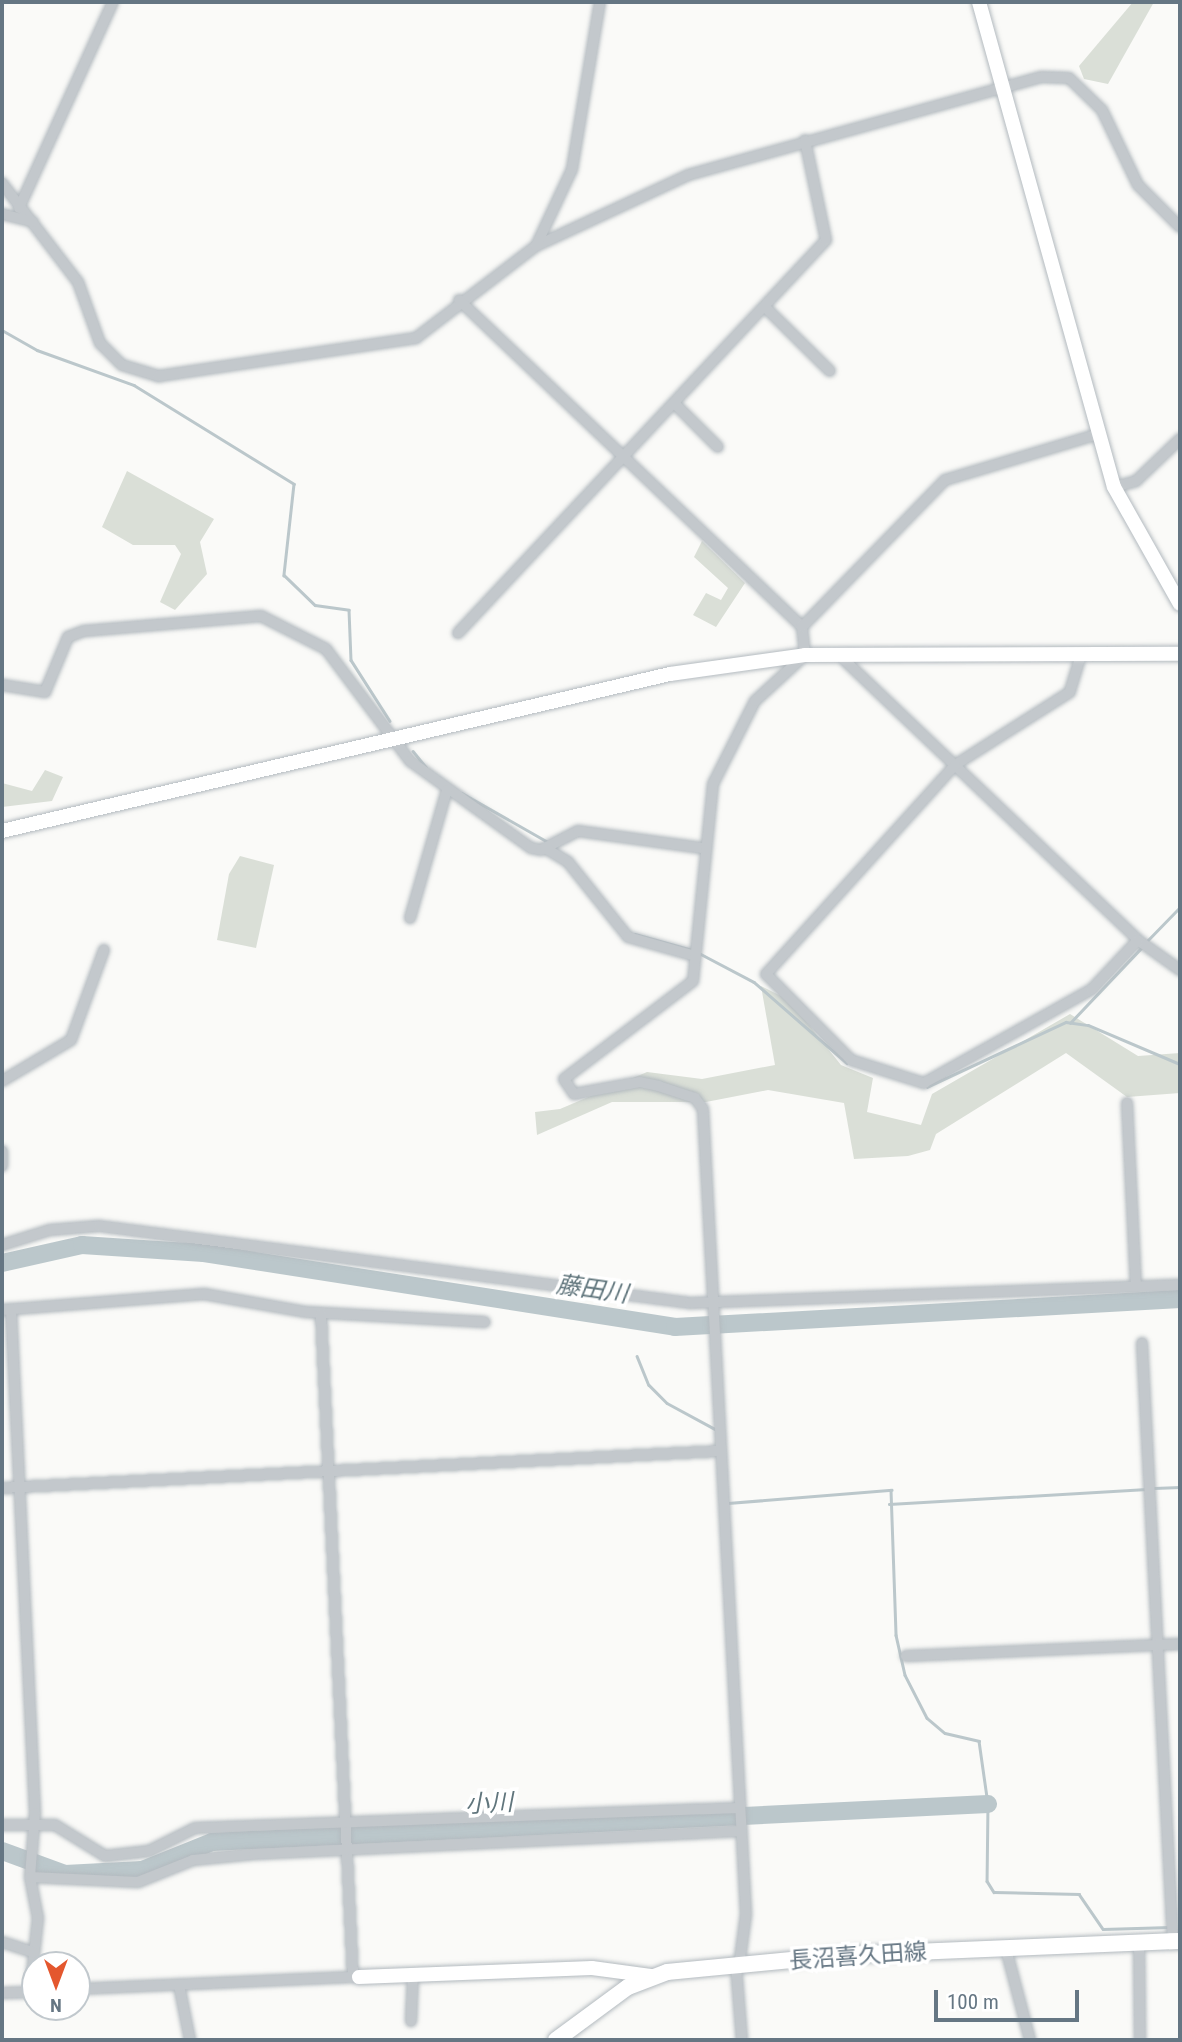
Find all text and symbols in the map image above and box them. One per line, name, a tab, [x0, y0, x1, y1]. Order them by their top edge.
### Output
water label: 藤田川	[554, 1271, 630, 1309]
water label: 小川	[464, 1788, 514, 1820]
street label: 長沼喜久田線	[788, 1938, 928, 1976]
north arrow	[21, 1951, 91, 2021]
scale bar	[937, 1976, 1082, 2020]
text: 100 m	[947, 1990, 999, 2014]
text: N	[50, 1994, 62, 2017]

